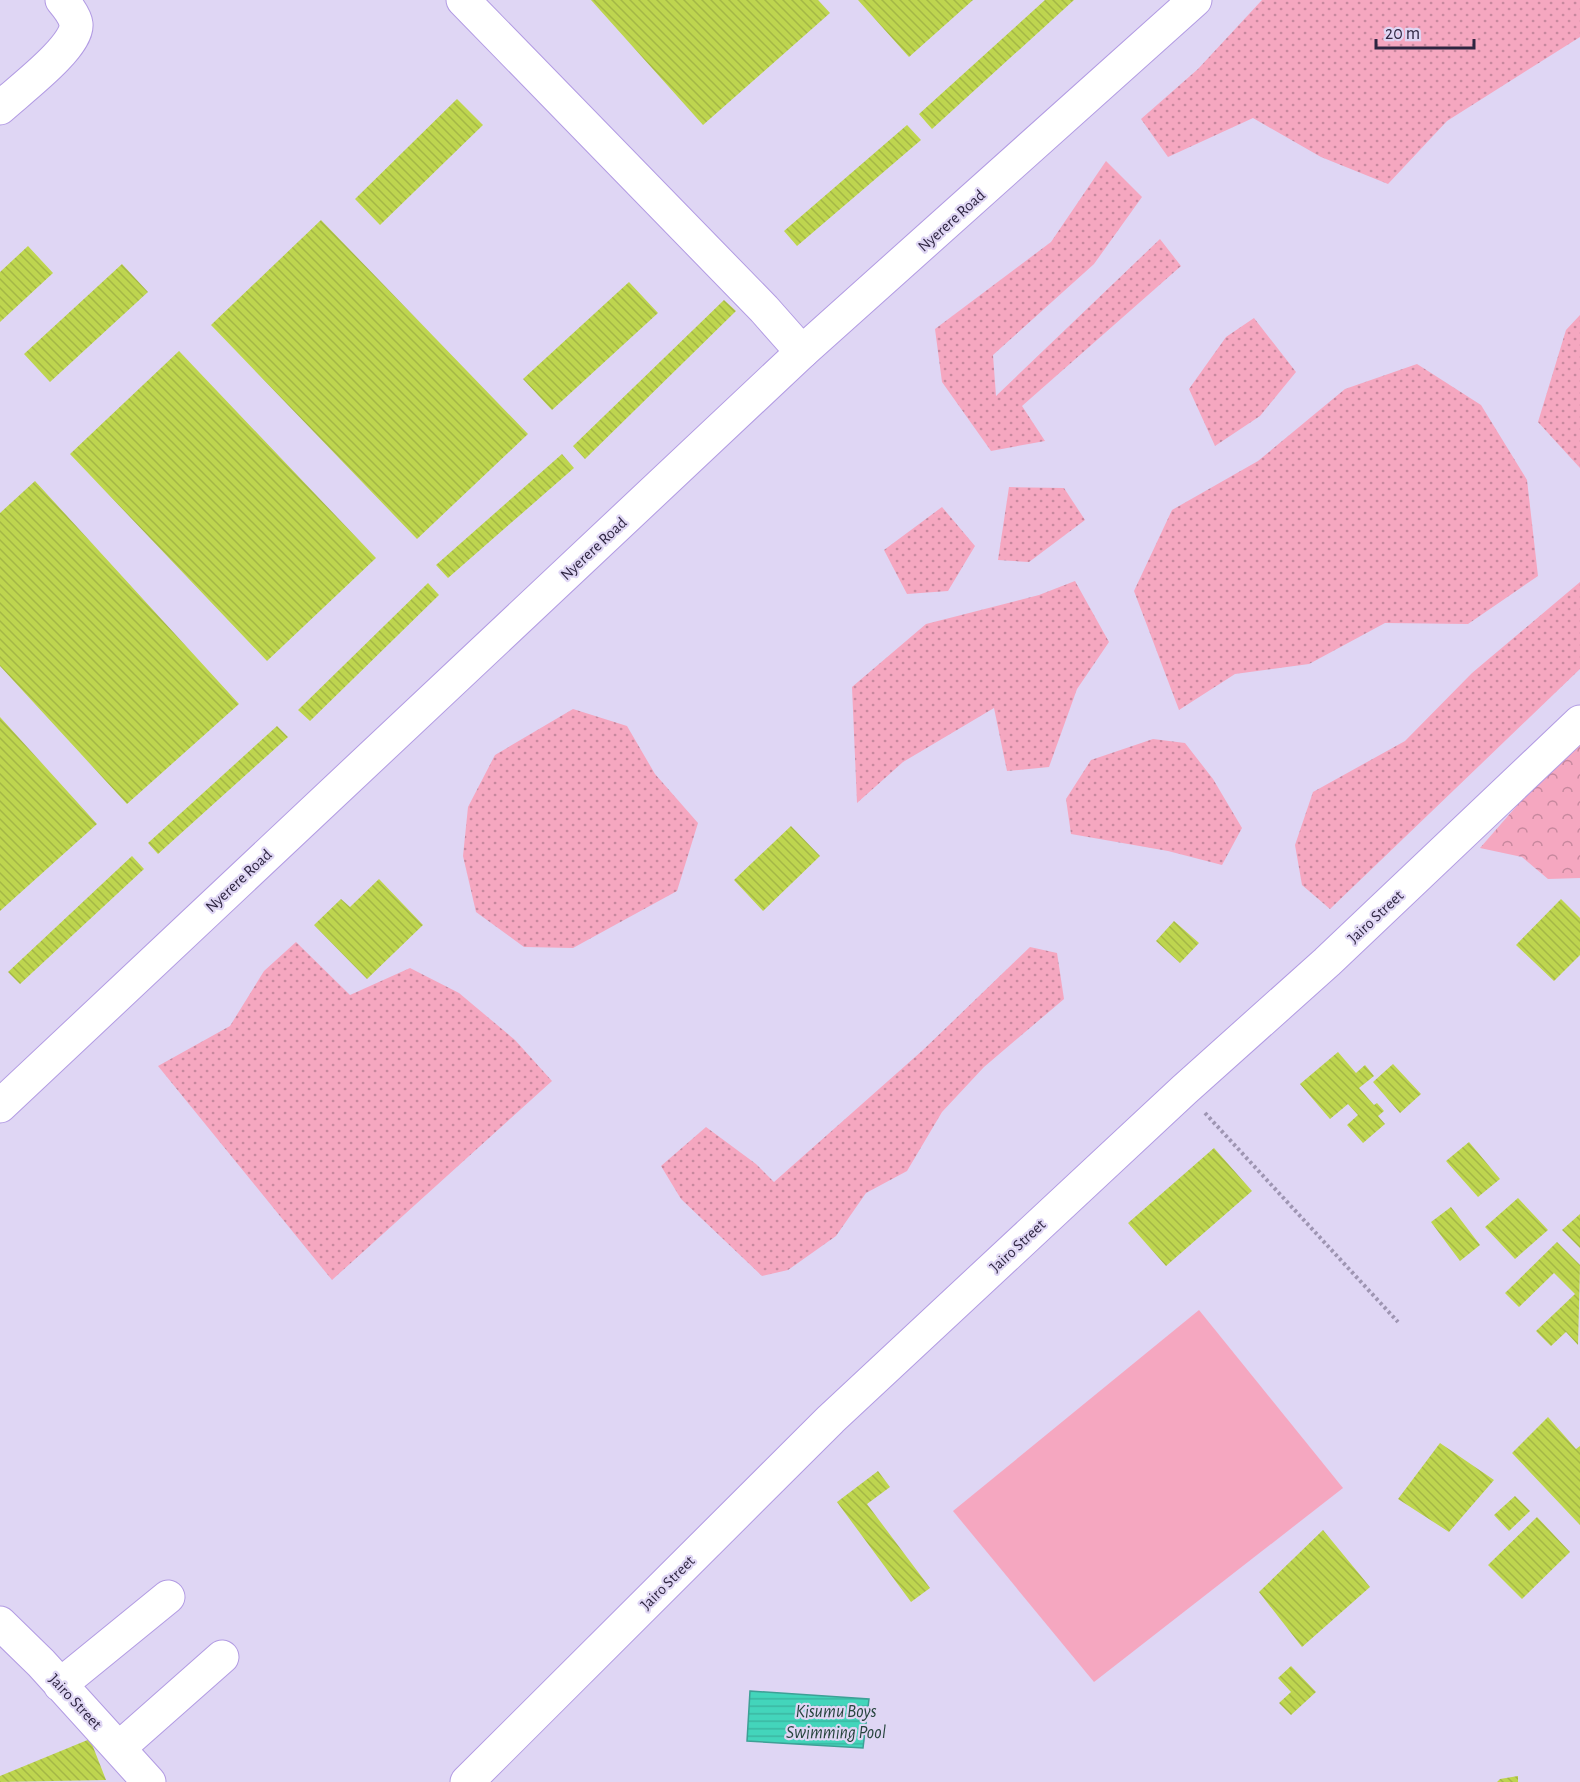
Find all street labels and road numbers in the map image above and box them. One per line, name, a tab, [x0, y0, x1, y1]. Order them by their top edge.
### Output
street label: Nyerere Road	[915, 187, 989, 256]
street label: Nyerere Road	[558, 514, 631, 584]
street label: Nyerere Road	[203, 846, 276, 916]
street label: Jairo Street	[1345, 887, 1406, 946]
street label: Jairo Street	[987, 1216, 1048, 1275]
street label: Jairo Street	[638, 1553, 698, 1613]
street label: Jairo Street	[46, 1671, 105, 1732]

